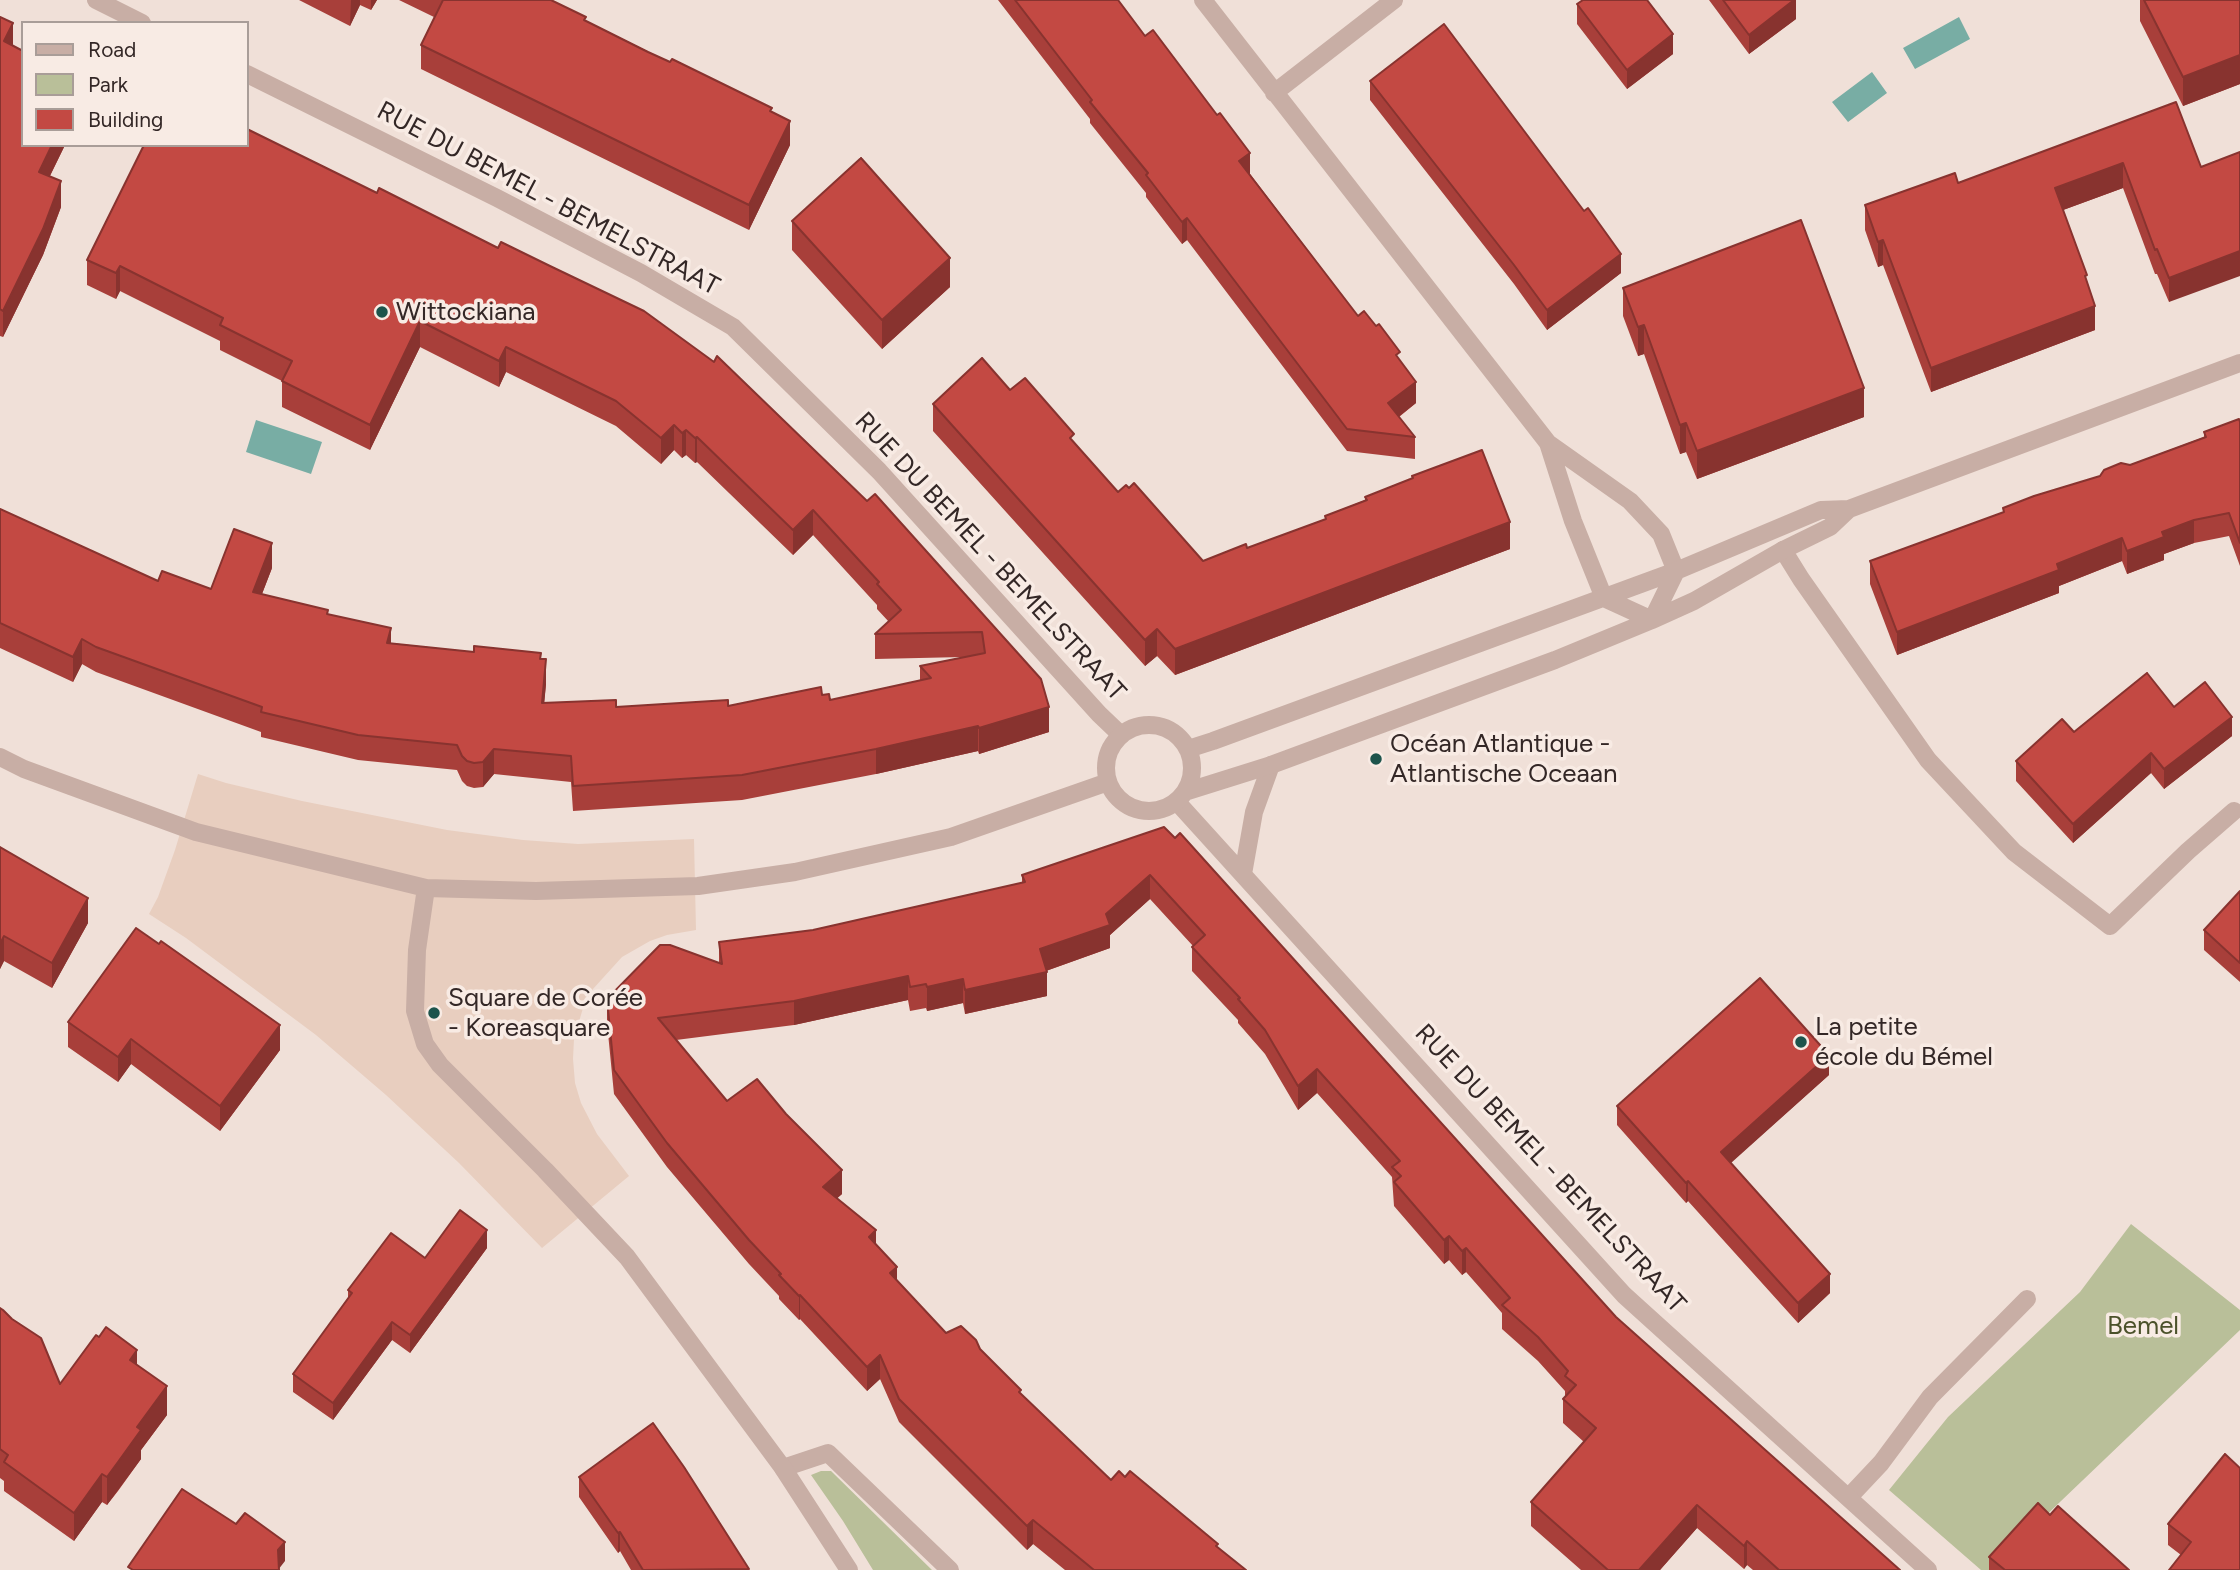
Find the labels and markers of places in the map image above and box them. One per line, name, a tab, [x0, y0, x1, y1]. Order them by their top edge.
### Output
place label: Wittockiana	[396, 296, 535, 328]
marker: Wittockiana	[374, 304, 390, 320]
place label: Océan Atlantique - Atlantische Oceaan	[1390, 728, 1618, 790]
marker: Océan Atlantique - Atlantische Oceaan	[1368, 751, 1384, 767]
place label: Square de Corée - Koreasquare	[448, 982, 643, 1044]
marker: Square de Corée - Koreasquare	[426, 1005, 442, 1021]
place label: La petite école du Bémel	[1815, 1011, 1993, 1072]
marker: La petite école du Bémel	[1793, 1034, 1809, 1050]

